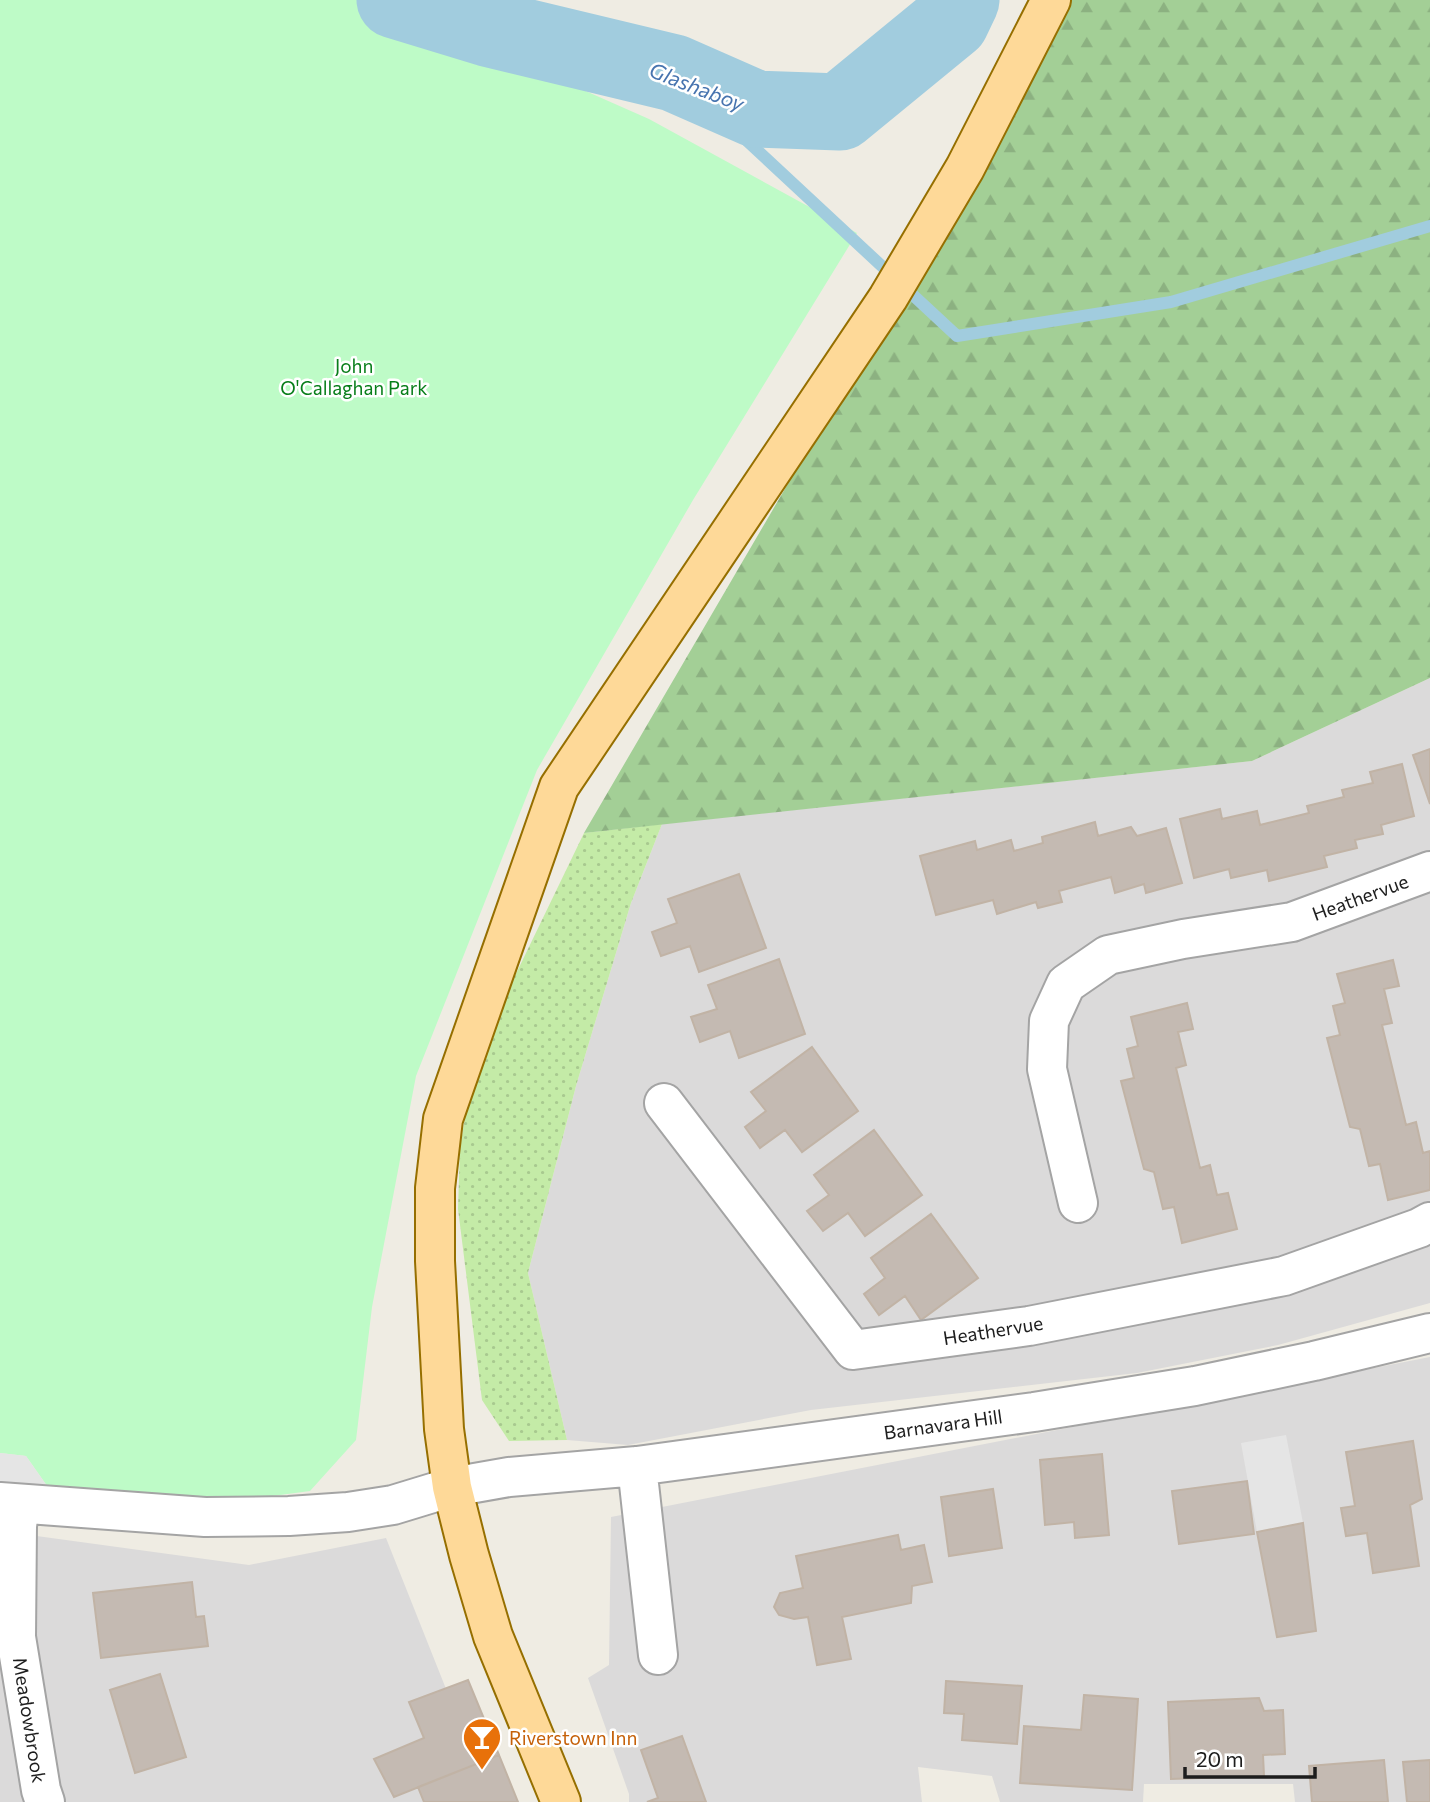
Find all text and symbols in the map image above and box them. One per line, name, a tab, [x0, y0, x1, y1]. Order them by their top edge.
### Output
water label: Glashaboy	[646, 57, 749, 116]
park label: John O'Callaghan Park	[280, 354, 428, 399]
street label: Heathervue	[1309, 869, 1411, 925]
street label: Heathervue	[941, 1311, 1045, 1349]
street label: Barnavara Hill	[882, 1404, 1004, 1444]
street label: Meadowbrook	[9, 1656, 51, 1784]
bar icon: Riverstown Inn	[461, 1716, 503, 1771]
place label: Riverstown Inn	[509, 1726, 637, 1749]
scale bar	[1185, 1736, 1314, 1780]
text: 20 m	[1196, 1746, 1244, 1771]

